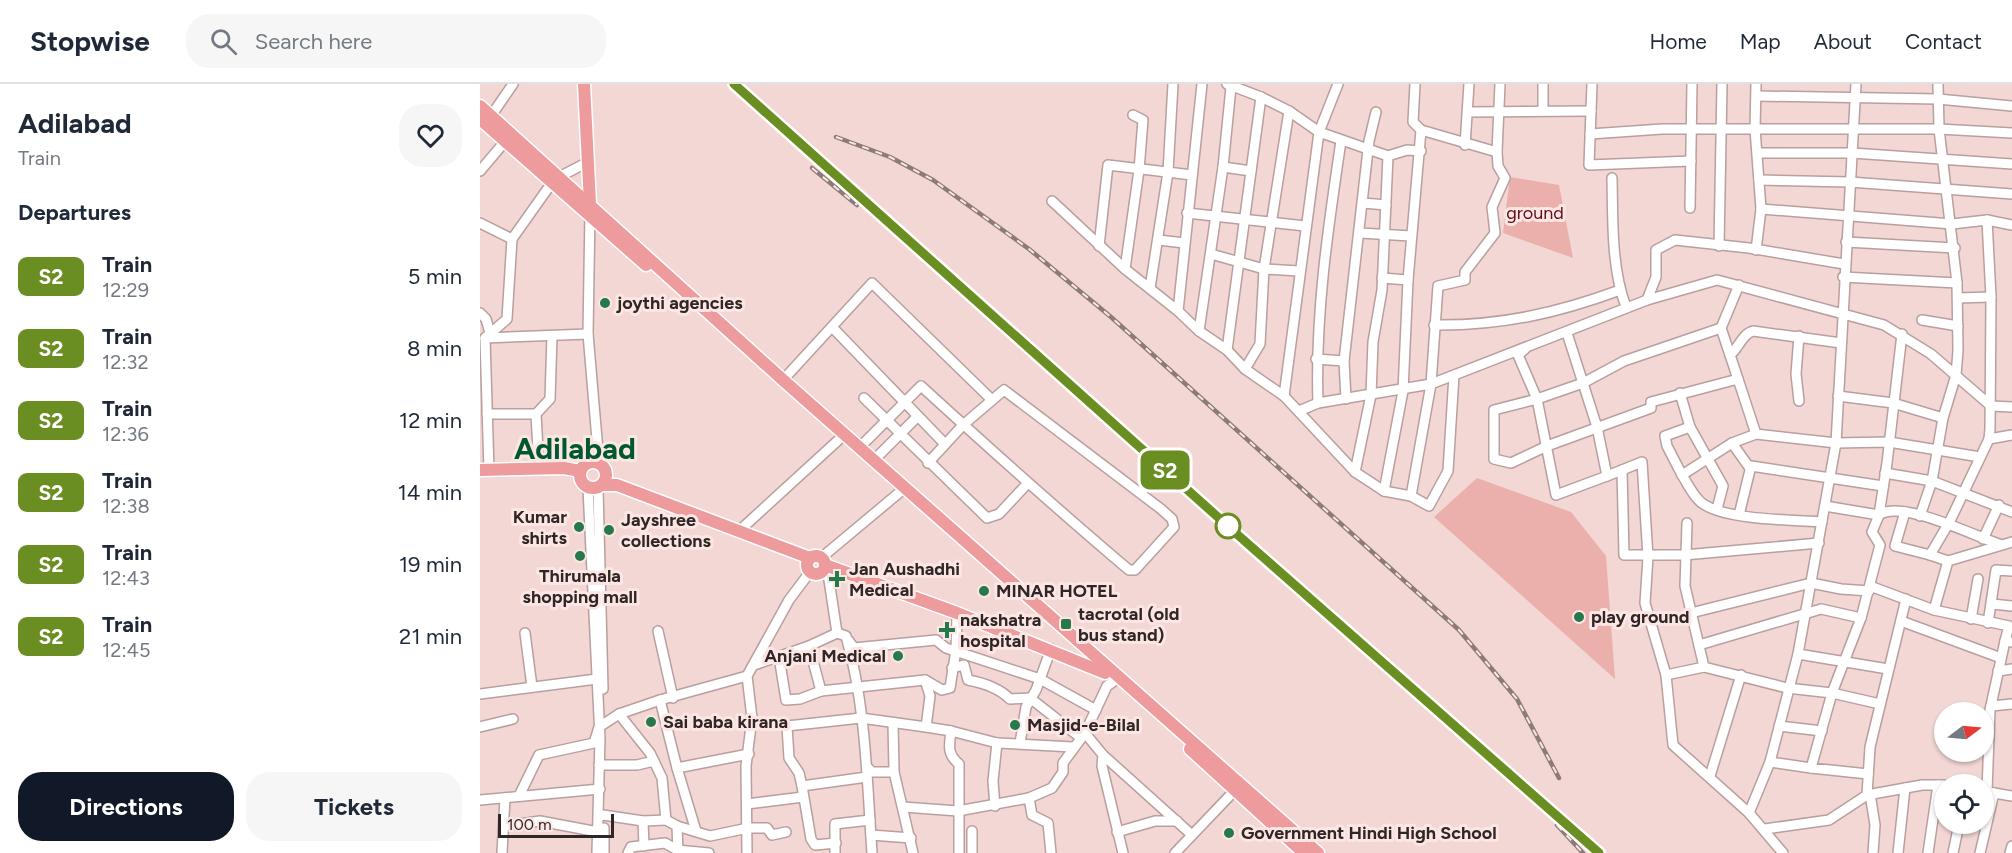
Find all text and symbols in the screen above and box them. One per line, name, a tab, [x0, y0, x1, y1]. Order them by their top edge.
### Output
search box	[186, 14, 606, 68]
text: Stopwise	[30, 24, 150, 58]
icon: search	[207, 25, 240, 58]
text: Search here	[255, 28, 372, 55]
text: Home	[1650, 29, 1707, 54]
text: Map	[1740, 29, 1781, 54]
text: About	[1814, 29, 1872, 54]
text: Contact	[1905, 29, 1982, 54]
button: heart	[399, 104, 462, 167]
text: Adilabad	[18, 106, 132, 140]
text: Train	[18, 146, 61, 170]
text: Departures	[18, 199, 131, 226]
park label: ground	[1506, 202, 1564, 224]
text: Train	[102, 251, 152, 278]
text: 5 min	[408, 263, 462, 290]
text: S2	[39, 264, 63, 289]
text: 12:29	[102, 278, 149, 302]
place label: joythi agencies	[615, 292, 743, 314]
marker: joythi agencies	[598, 296, 612, 310]
text: Train	[102, 323, 152, 350]
text: 8 min	[407, 335, 462, 362]
text: S2	[39, 336, 63, 361]
text: 12:32	[102, 350, 149, 374]
text: Train	[102, 395, 152, 422]
text: 12 min	[399, 407, 462, 434]
text: S2	[39, 408, 63, 433]
text: 12:36	[102, 422, 149, 446]
district label: Adilabad	[514, 430, 636, 467]
line badge: S2	[1138, 450, 1192, 490]
text: S2	[1153, 458, 1177, 483]
text: Train	[102, 467, 152, 494]
text: 14 min	[398, 479, 462, 506]
text: S2	[39, 480, 63, 505]
text: 12:38	[102, 494, 150, 518]
place label: Kumar shirts	[513, 506, 568, 549]
place label: Jayshree collections	[621, 509, 712, 552]
unlabelled marker	[1215, 513, 1241, 539]
marker: Kumar shirts	[572, 520, 586, 534]
marker: Jayshree collections	[602, 523, 616, 537]
text: Train	[102, 539, 152, 566]
marker: Thirumala shopping mall	[573, 549, 587, 563]
text: 19 min	[399, 551, 462, 578]
text: S2	[39, 552, 63, 577]
place label: Jan Aushadhi Medical	[849, 558, 960, 601]
place label: Thirumala shopping mall	[523, 565, 637, 608]
text: 12:43	[102, 566, 150, 590]
marker: Jan Aushadhi Medical	[830, 572, 844, 586]
place label: MINAR HOTEL	[996, 580, 1118, 602]
marker: MINAR HOTEL	[977, 584, 991, 598]
place label: tacrotal (old bus stand)	[1078, 603, 1179, 646]
place label: play ground	[1591, 606, 1690, 628]
place label: nakshatra hospital	[960, 609, 1041, 652]
marker: play ground	[1572, 610, 1586, 624]
text: Train	[102, 611, 152, 638]
marker: tacrotal (old bus stand)	[1059, 617, 1073, 631]
marker: nakshatra hospital	[938, 621, 956, 639]
text: 21 min	[399, 623, 462, 650]
text: S2	[39, 624, 63, 649]
text: 12:45	[102, 638, 150, 662]
place label: Anjani Medical	[764, 645, 886, 667]
marker: Anjani Medical	[891, 649, 905, 663]
north arrow	[1934, 702, 1994, 762]
map controls	[1934, 702, 1994, 834]
place label: Sai baba kirana	[663, 711, 788, 733]
place label: Masjid-e-Bilal	[1027, 714, 1140, 736]
marker: Sai baba kirana	[644, 715, 658, 729]
marker: Masjid-e-Bilal	[1008, 718, 1022, 732]
button: Directions	[18, 772, 234, 841]
button: Tickets	[246, 772, 462, 841]
button: locate	[1934, 774, 1994, 834]
scale bar	[498, 811, 614, 838]
text: 100 m	[507, 815, 552, 834]
place label: Government Hindi High School	[1241, 822, 1497, 844]
marker: Government Hindi High School	[1222, 826, 1236, 840]

